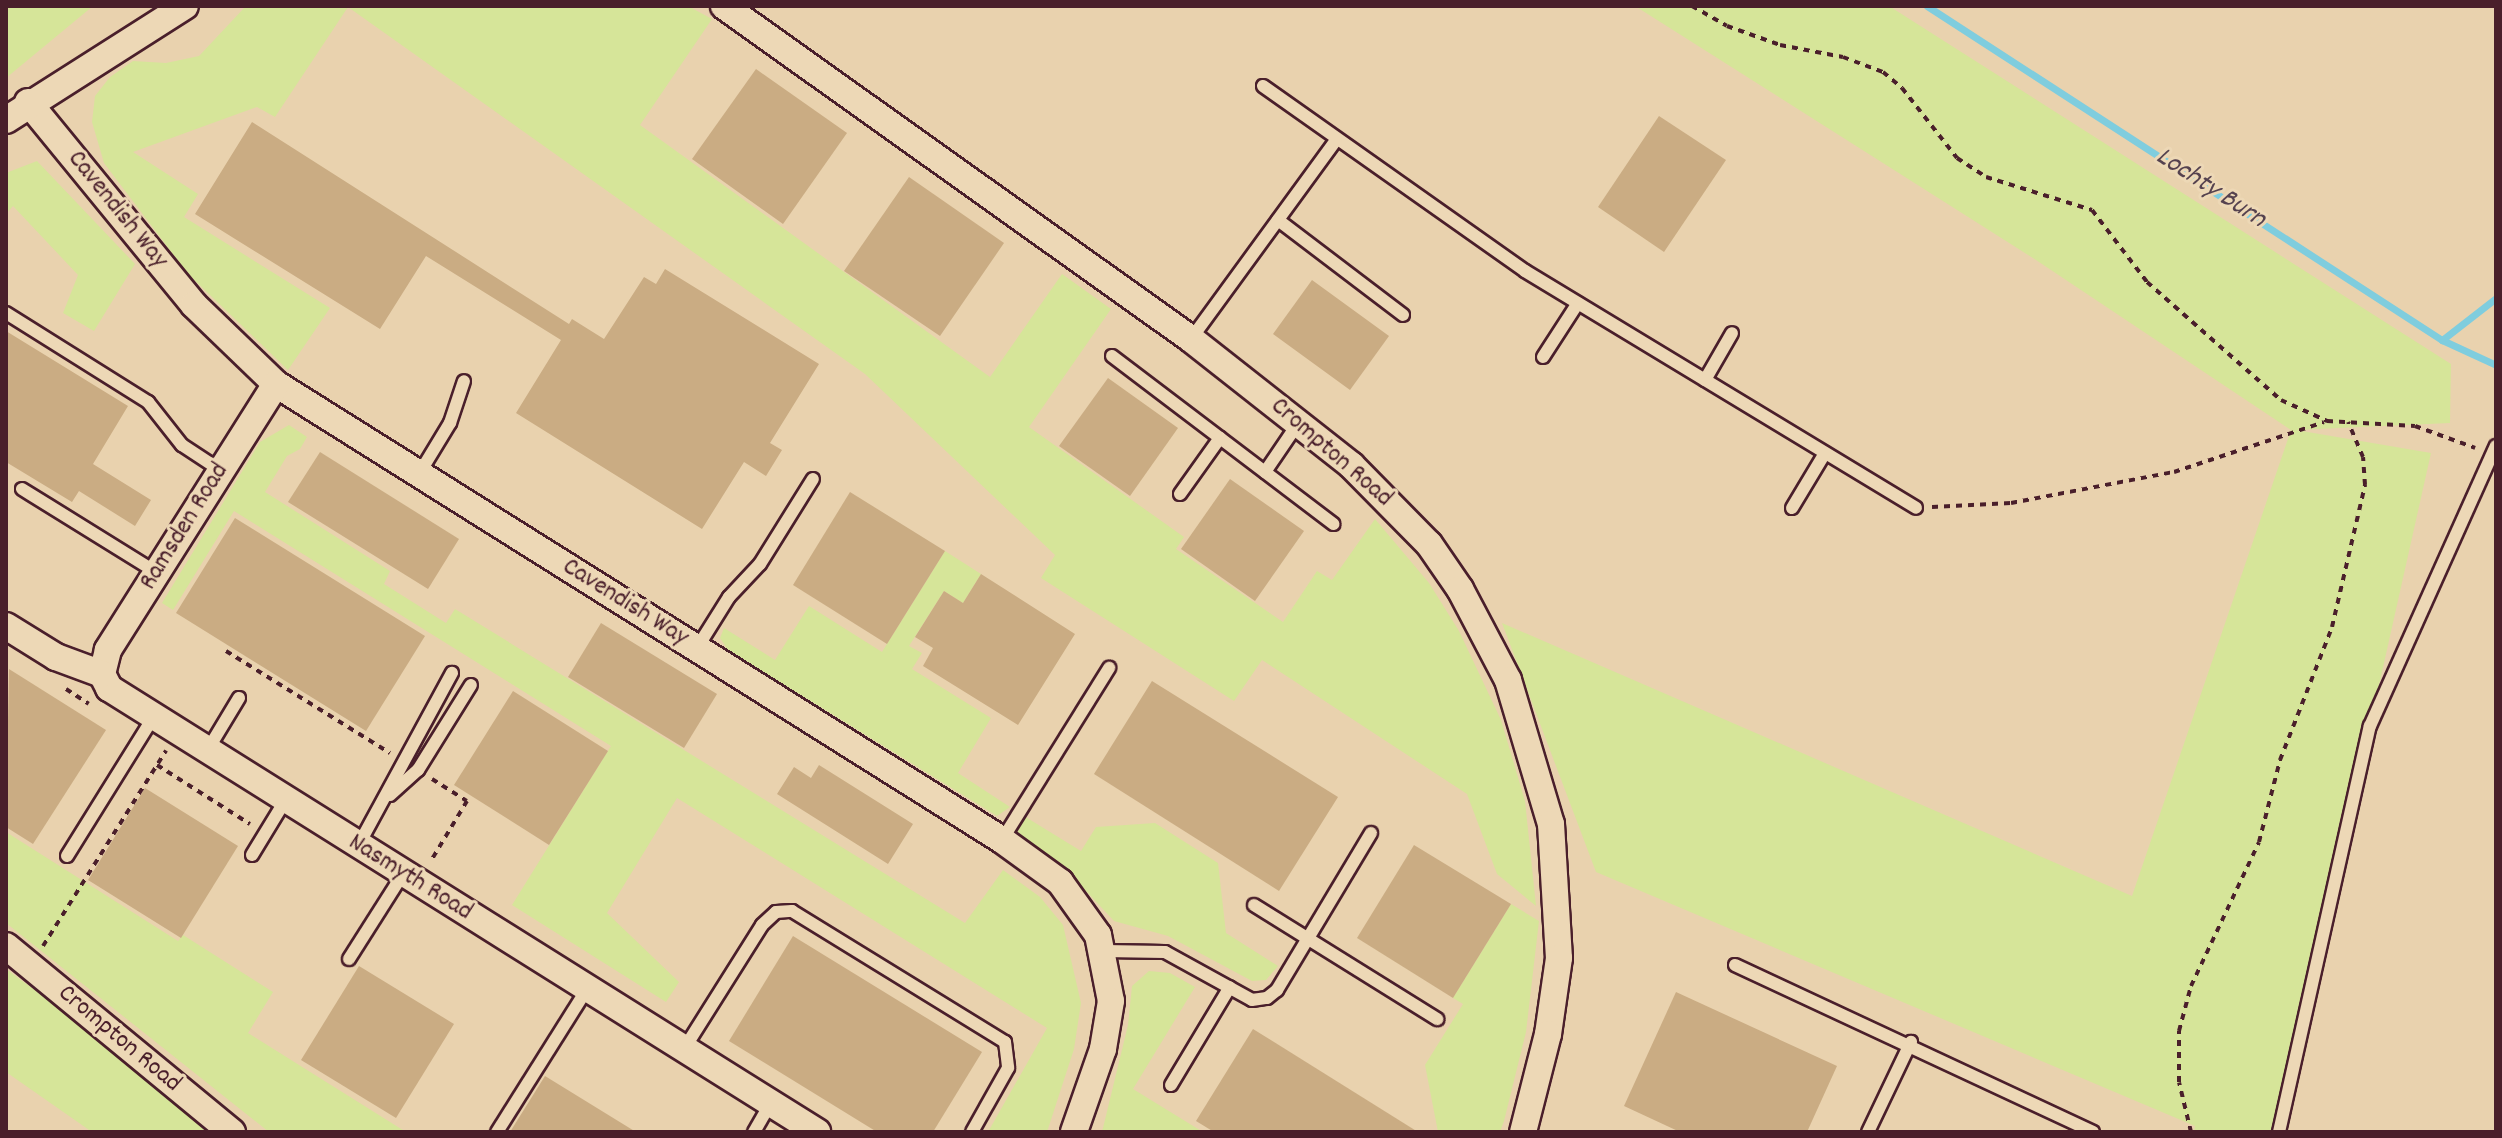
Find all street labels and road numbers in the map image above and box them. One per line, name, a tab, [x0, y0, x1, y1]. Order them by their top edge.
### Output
street label: Cavendish Way	[60, 145, 174, 275]
street label: Crompton Road	[1264, 391, 1398, 515]
street label: Ramsden Road	[134, 458, 236, 596]
street label: Cavendish Way	[556, 552, 694, 654]
street label: Nasmyth Road	[342, 828, 478, 928]
street label: Crompton Road	[51, 978, 187, 1100]

